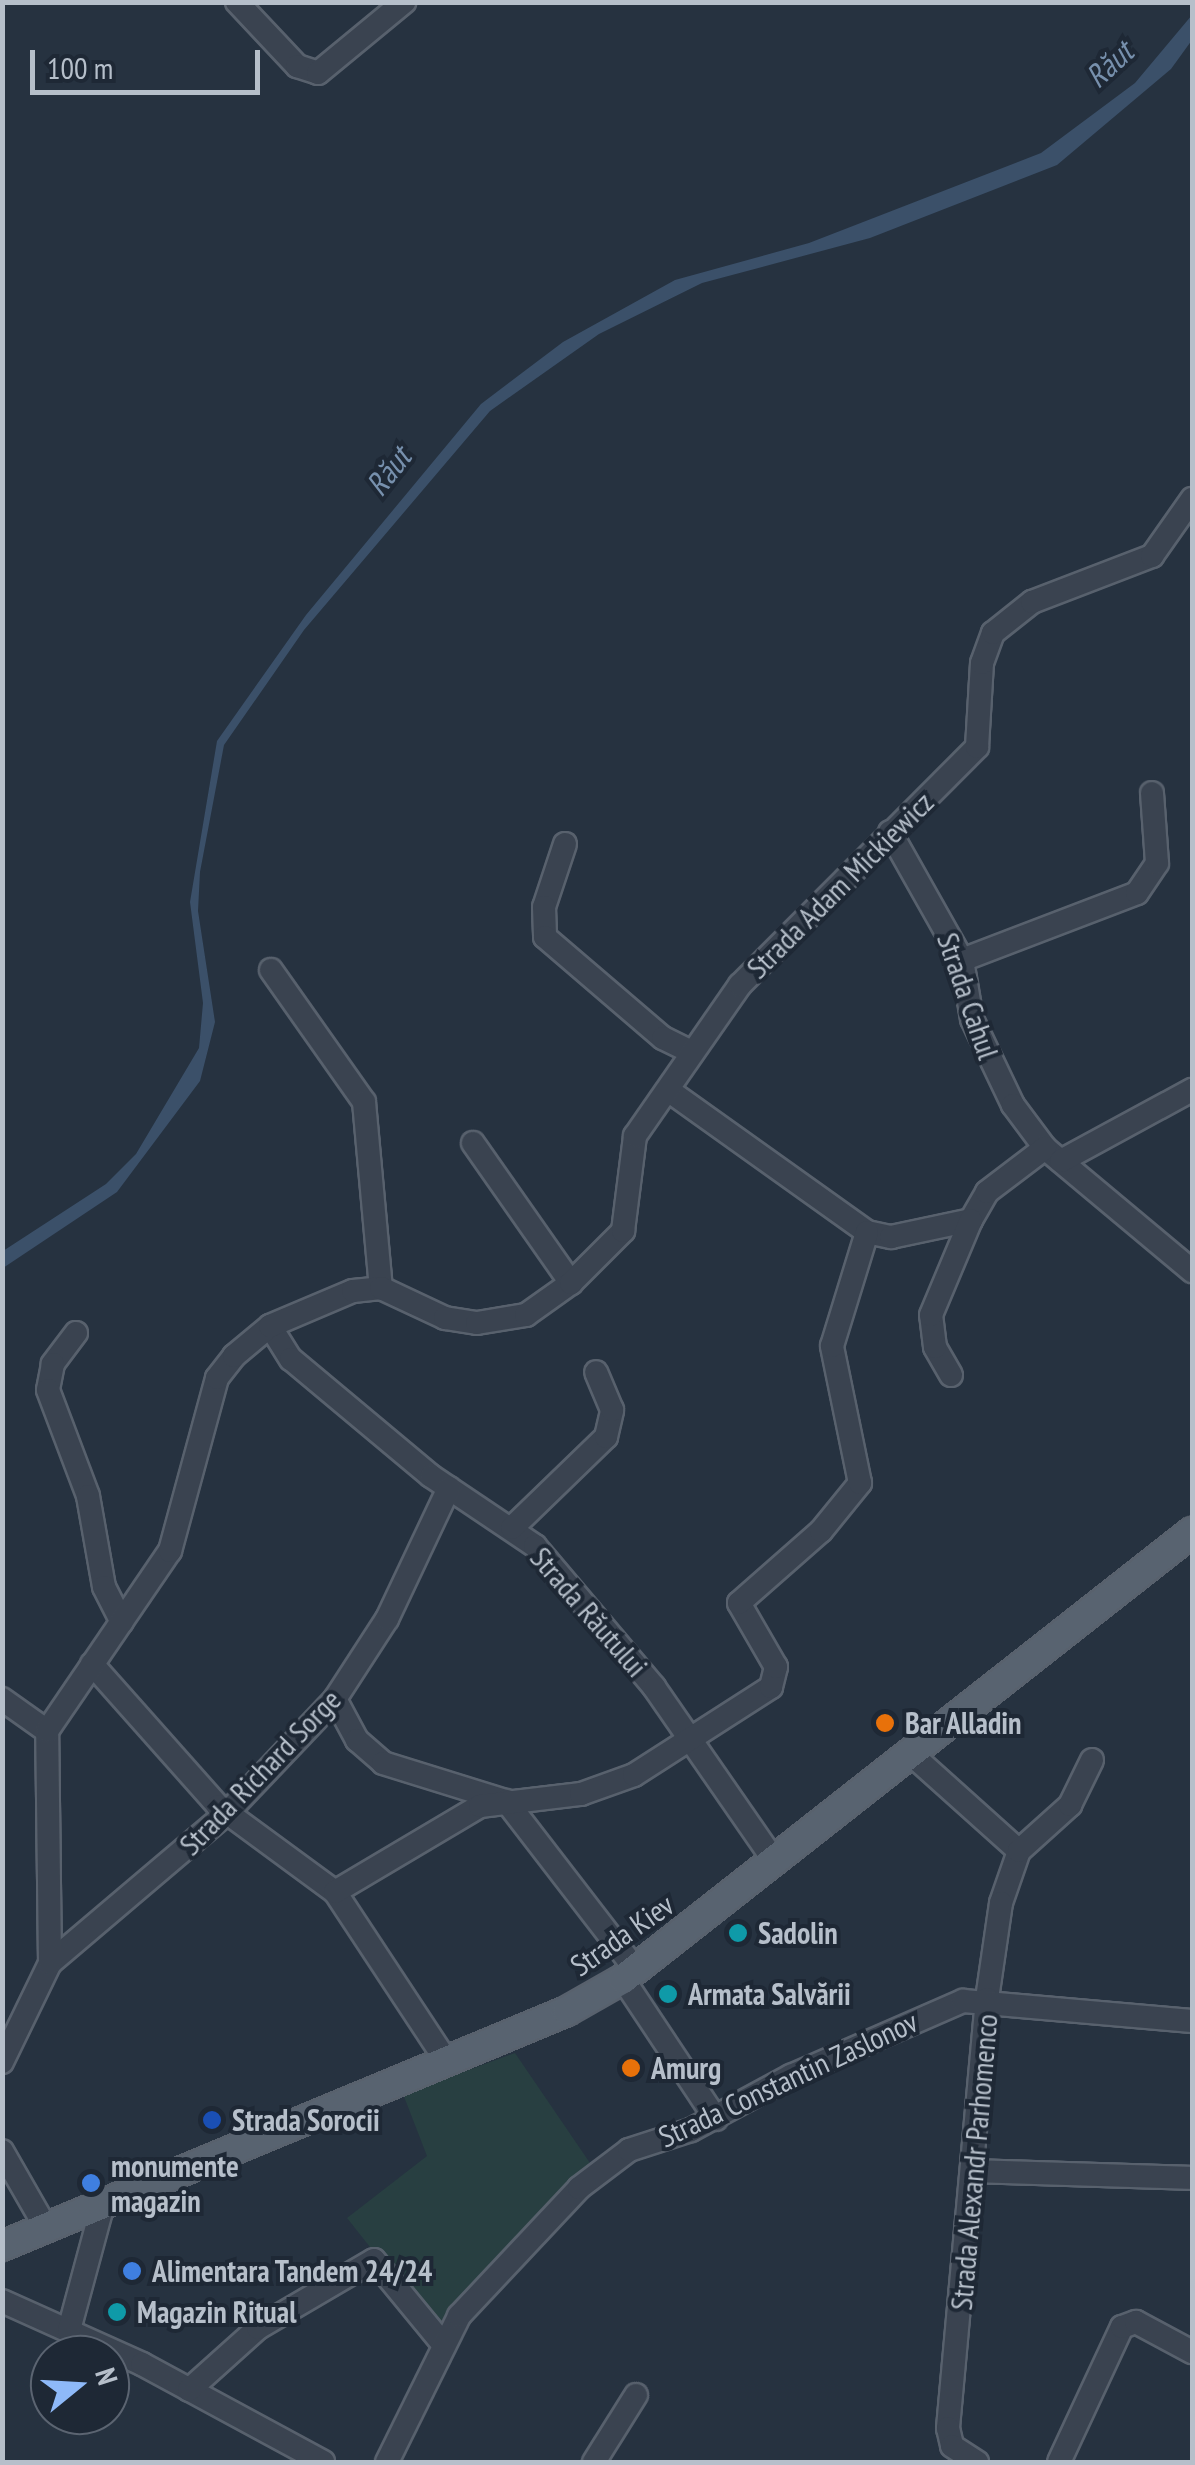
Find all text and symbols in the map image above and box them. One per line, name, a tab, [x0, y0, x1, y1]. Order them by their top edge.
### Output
scale bar	[35, 30, 265, 92]
water label: Răut	[1077, 33, 1141, 95]
text: 100 m	[47, 48, 113, 87]
water label: Răut	[357, 439, 419, 503]
street label: Strada Adam Mickiewicz	[739, 784, 941, 986]
street label: Strada Cahul	[930, 928, 1006, 1064]
street label: Strada Răutului	[523, 1540, 655, 1684]
street label: Strada Richard Sorge	[172, 1682, 348, 1862]
place label: Bar Alladin	[905, 1705, 1023, 1741]
marker: Bar Alladin	[874, 1712, 896, 1734]
street label: Strada Kiev	[564, 1887, 680, 1983]
place label: Sadolin	[758, 1915, 838, 1951]
marker: Sadolin	[727, 1922, 749, 1944]
place label: Armata Salvării	[688, 1976, 851, 2012]
marker: Armata Salvării	[657, 1983, 679, 2005]
street label: Strada Constantin Zaslonov	[653, 2003, 923, 2155]
street label: Strada Alexandr Parhomenco	[943, 2012, 1005, 2312]
place label: Amurg	[651, 2050, 721, 2086]
marker: Amurg	[620, 2057, 642, 2079]
place label: Strada Sorocii	[232, 2102, 380, 2138]
marker: Strada Sorocii	[201, 2109, 223, 2131]
place label: monumente magazin	[111, 2148, 239, 2218]
marker: monumente magazin	[80, 2172, 102, 2194]
place label: Alimentara Tandem 24/24	[152, 2253, 433, 2289]
marker: Alimentara Tandem 24/24	[121, 2260, 143, 2282]
place label: Magazin Ritual	[137, 2294, 296, 2330]
marker: Magazin Ritual	[106, 2301, 128, 2323]
north arrow	[30, 2335, 130, 2435]
text: N	[87, 2363, 127, 2389]

